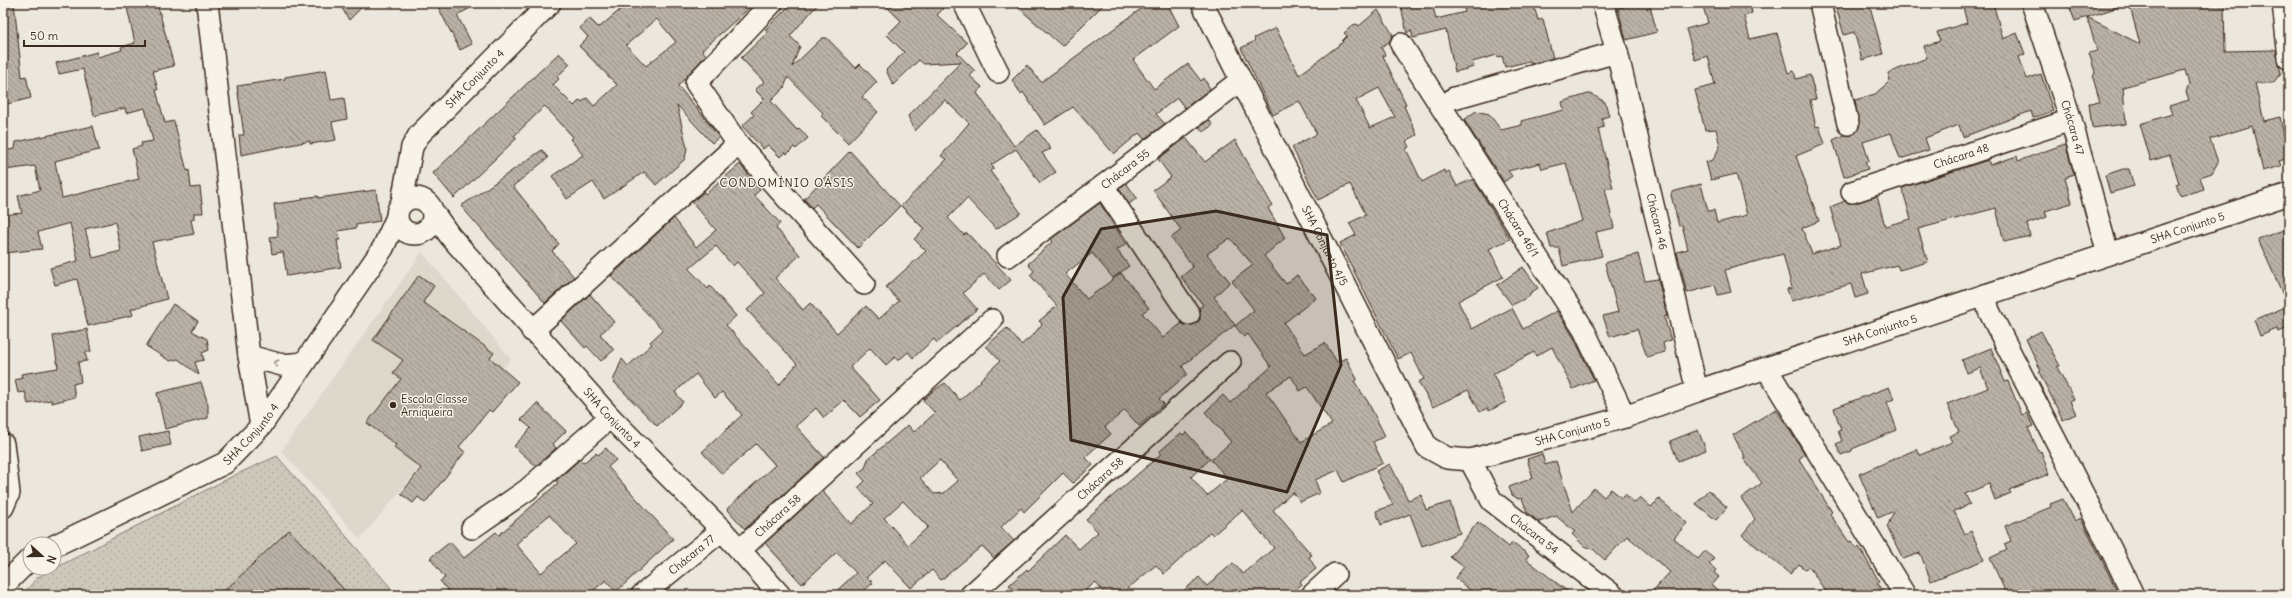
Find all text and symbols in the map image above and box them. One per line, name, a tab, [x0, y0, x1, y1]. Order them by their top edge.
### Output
scale bar	[24, 22, 145, 48]
text: 50 m	[30, 28, 59, 43]
street label: SHA Conjunto 4	[443, 46, 507, 111]
street label: Chácara 47	[2058, 98, 2087, 157]
street label: Chácara 48	[1932, 140, 1991, 172]
street label: Chácara 55	[1098, 146, 1152, 192]
district label: CONDOMÍNIO OÁSIS	[719, 175, 855, 190]
street label: Chácara 46	[1644, 192, 1670, 251]
street label: Chácara 46/1	[1495, 196, 1542, 259]
street label: SHA Conjunto 4/5	[1299, 203, 1351, 288]
street label: SHA Conjunto 5	[2149, 209, 2226, 247]
street label: SHA Conjunto 5	[1841, 311, 1919, 349]
one-way arrow	[273, 360, 279, 368]
street label: SHA Conjunto 4	[580, 385, 644, 451]
place label: Escola Classe Arniqueira	[401, 392, 468, 419]
marker: Escola Classe Arniqueira	[388, 400, 398, 410]
street label: SHA Conjunto 4	[220, 401, 281, 468]
street label: SHA Conjunto 5	[1533, 414, 1612, 449]
street label: Chácara 58	[1074, 454, 1126, 503]
street label: Chácara 58	[752, 491, 804, 540]
street label: Chácara 54	[1507, 511, 1561, 557]
street label: Chácara 77	[666, 531, 718, 578]
north arrow	[22, 536, 62, 576]
text: N	[43, 554, 59, 566]

